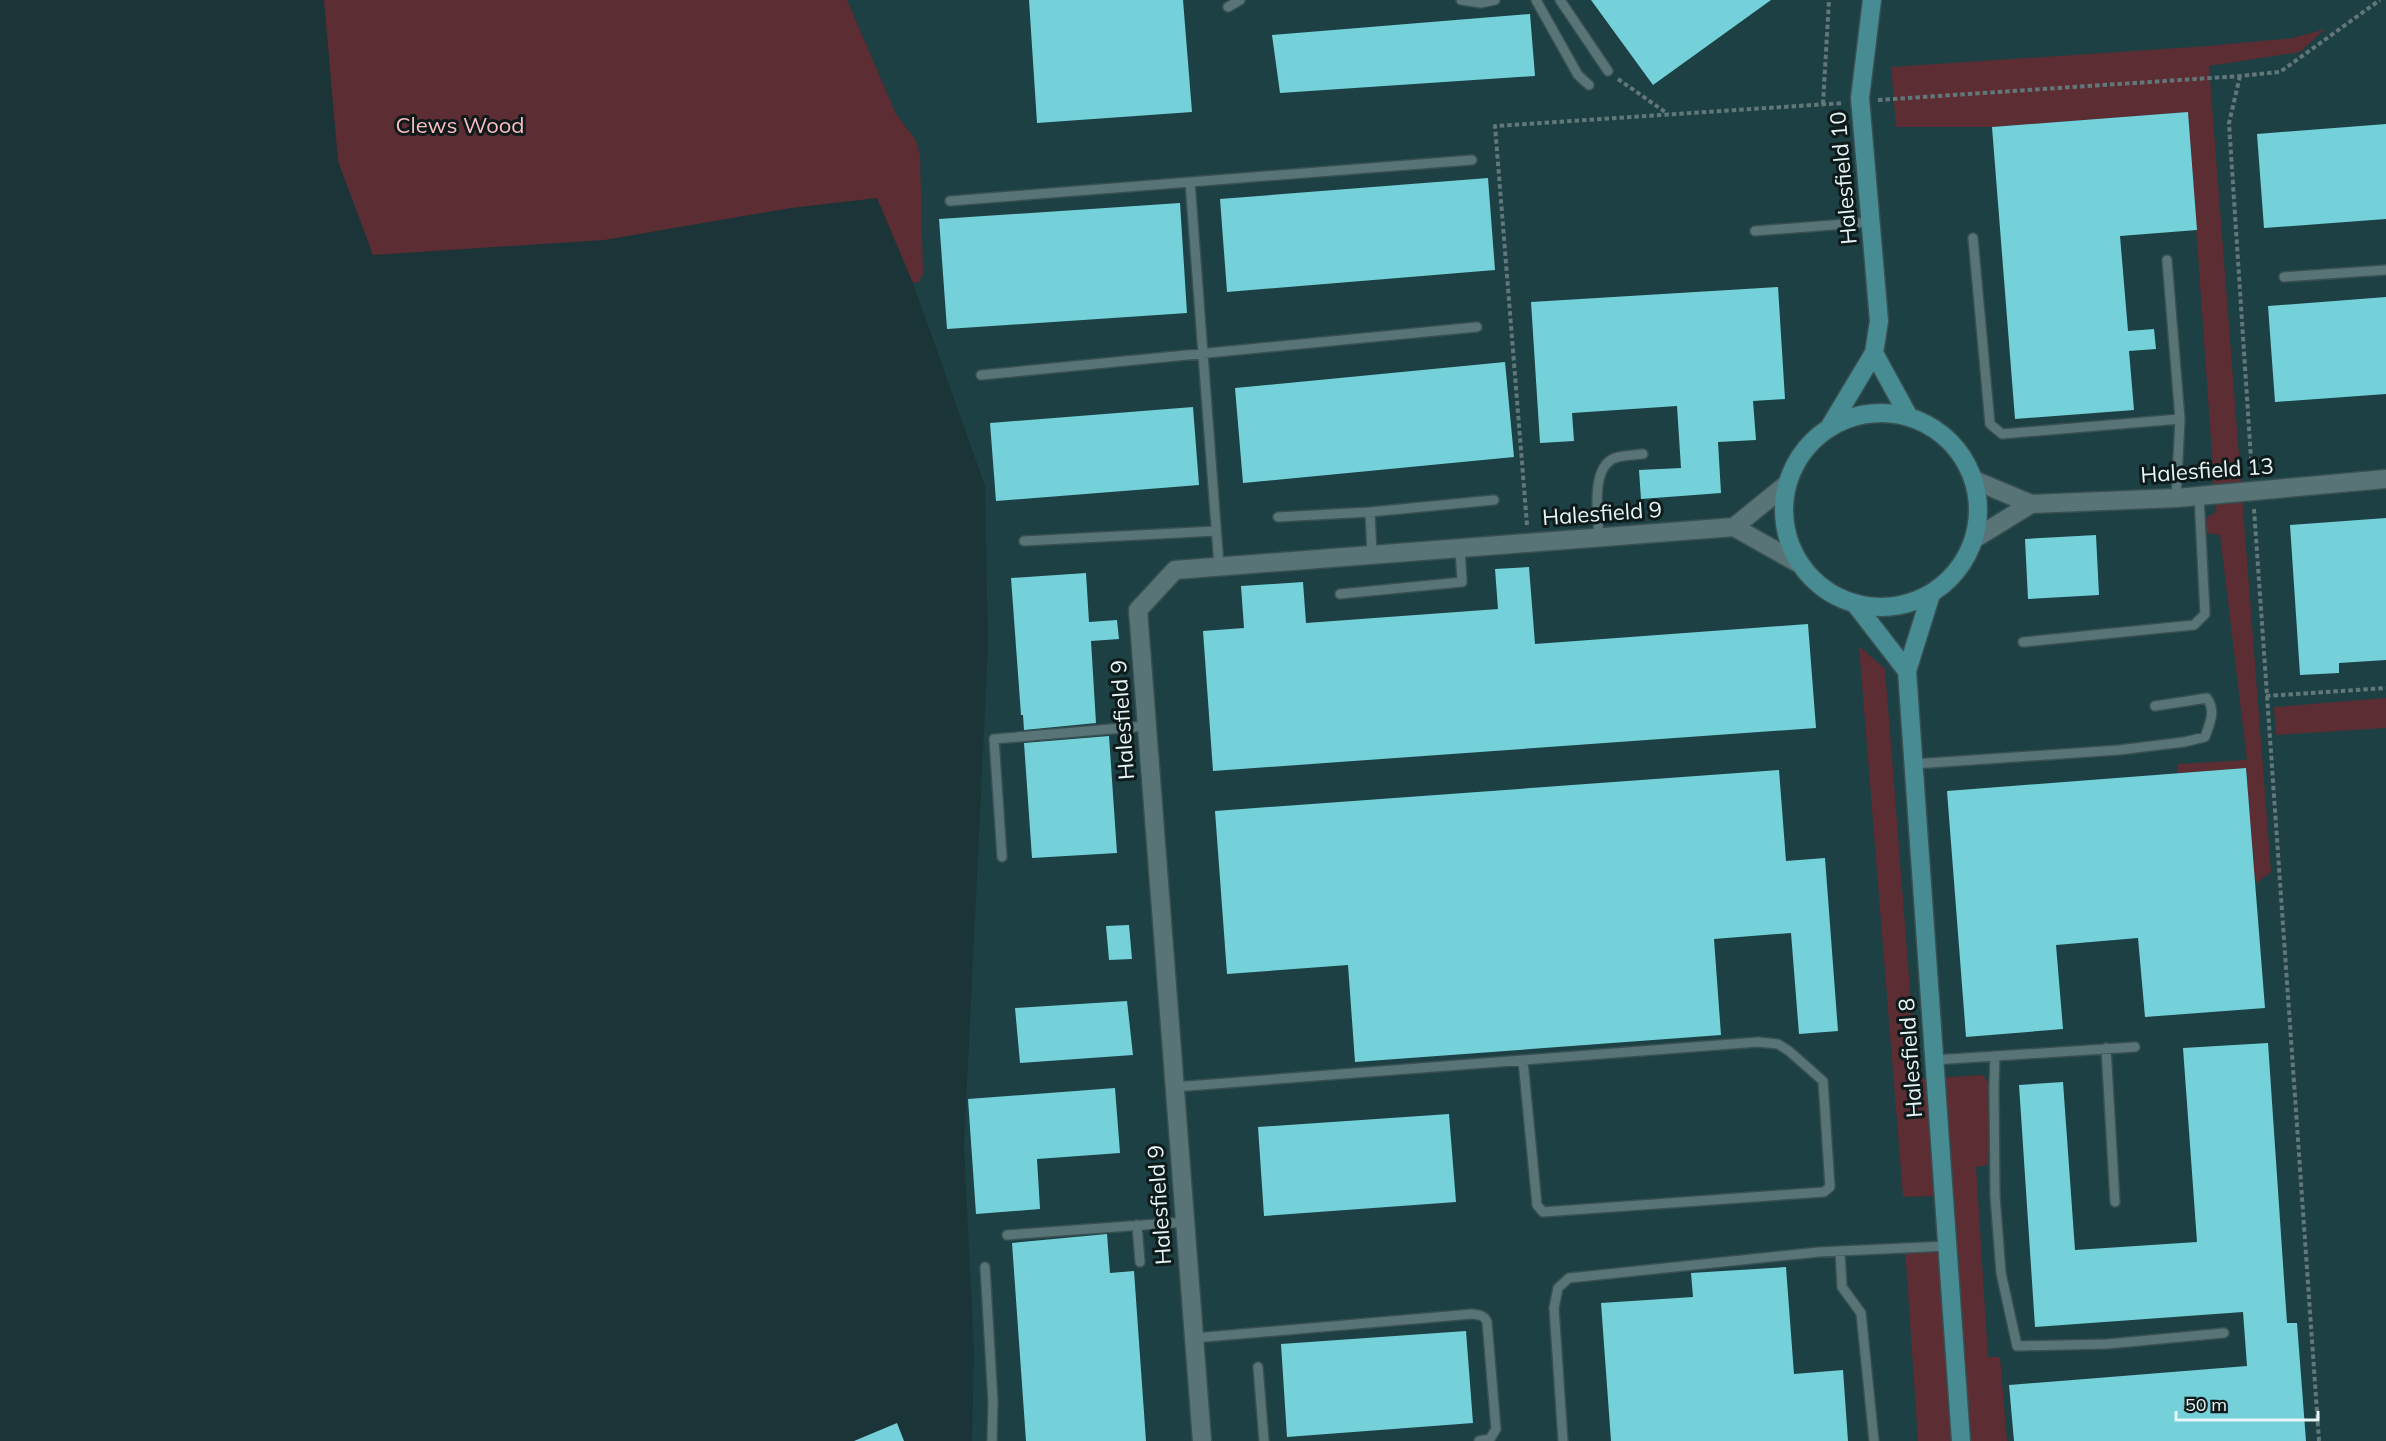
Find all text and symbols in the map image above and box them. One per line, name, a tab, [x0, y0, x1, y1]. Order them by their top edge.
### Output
street label: Halesfield 10	[1823, 110, 1863, 246]
park label: Clews Wood	[395, 111, 525, 139]
street label: Halesfield 13	[2140, 451, 2274, 489]
street label: Halesfield 9	[1541, 495, 1663, 531]
street label: Halesfield 9	[1104, 659, 1140, 781]
street label: Halesfield 8	[1892, 997, 1928, 1119]
street label: Halesfield 9	[1141, 1144, 1177, 1266]
scale bar	[2176, 1384, 2318, 1422]
text: 50 m	[2185, 1393, 2227, 1416]

